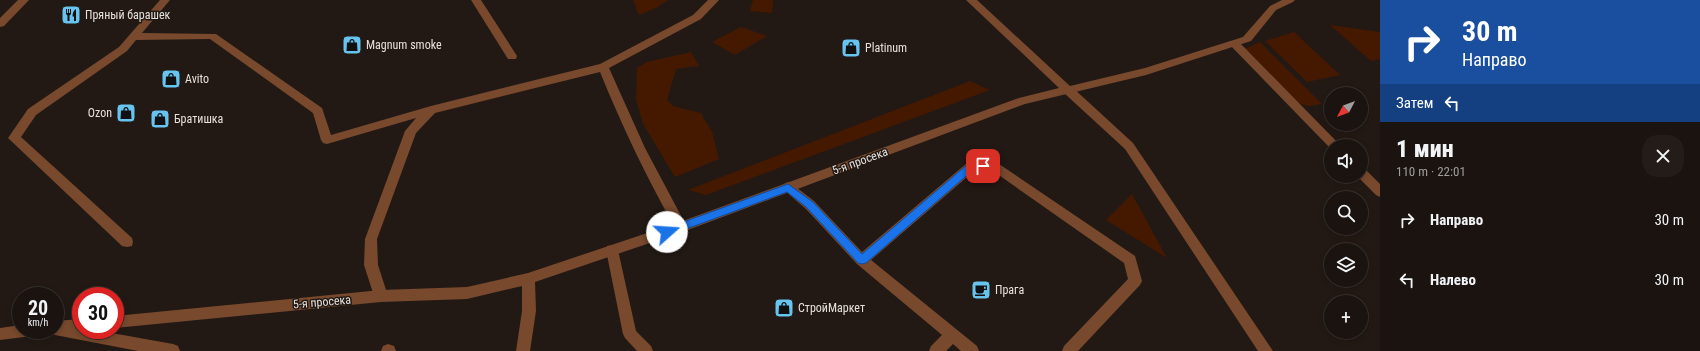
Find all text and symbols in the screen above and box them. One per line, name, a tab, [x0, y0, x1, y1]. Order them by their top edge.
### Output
restaurant icon: Пряный барашек	[60, 4, 82, 26]
place label: Пряный барашек	[85, 8, 171, 22]
text: 30 m	[1462, 15, 1518, 48]
icon: right	[1396, 16, 1448, 68]
shop icon: Magnum smoke	[341, 34, 363, 56]
shop icon: Platinum	[840, 37, 862, 59]
place label: Magnum smoke	[366, 38, 442, 52]
place label: Platinum	[865, 41, 907, 55]
text: Направо	[1462, 49, 1527, 70]
shop icon: Avito	[160, 68, 182, 90]
place label: Avito	[185, 72, 209, 86]
north arrow	[1324, 87, 1368, 131]
map controls	[1324, 87, 1368, 339]
icon: left	[1441, 92, 1463, 114]
text: Затем	[1396, 94, 1433, 112]
shop icon: Ozon	[115, 102, 137, 124]
place label: Ozon	[88, 106, 112, 120]
shop icon: Братишка	[149, 108, 171, 130]
place label: Братишка	[174, 112, 224, 126]
text: 1 мин	[1396, 135, 1454, 163]
button: close	[1642, 135, 1684, 177]
button: sound	[1324, 139, 1368, 183]
street label: 5-я просека	[830, 144, 890, 178]
pin	[966, 149, 1000, 183]
icon: arrive	[972, 155, 994, 177]
text: 110 m · 22:01	[1396, 164, 1466, 179]
button: search	[1324, 191, 1368, 235]
icon: right	[1396, 209, 1418, 231]
position arrow	[646, 211, 688, 253]
text: Направо	[1430, 211, 1483, 229]
text: 30 m	[1654, 211, 1684, 229]
button: layers	[1324, 243, 1368, 287]
icon: left	[1396, 269, 1418, 291]
text: Налево	[1430, 271, 1476, 289]
text: 30 m	[1654, 271, 1684, 289]
cafe icon: Прага	[970, 279, 992, 301]
place label: Прага	[995, 283, 1025, 297]
speed limit sign: 30	[72, 287, 124, 339]
street label: 5-я просека	[292, 292, 352, 312]
button: +	[1324, 295, 1368, 339]
text: 20	[28, 296, 48, 320]
shop icon: СтройМаркет	[773, 297, 795, 319]
place label: СтройМаркет	[798, 301, 865, 315]
text: km/h	[28, 317, 48, 328]

